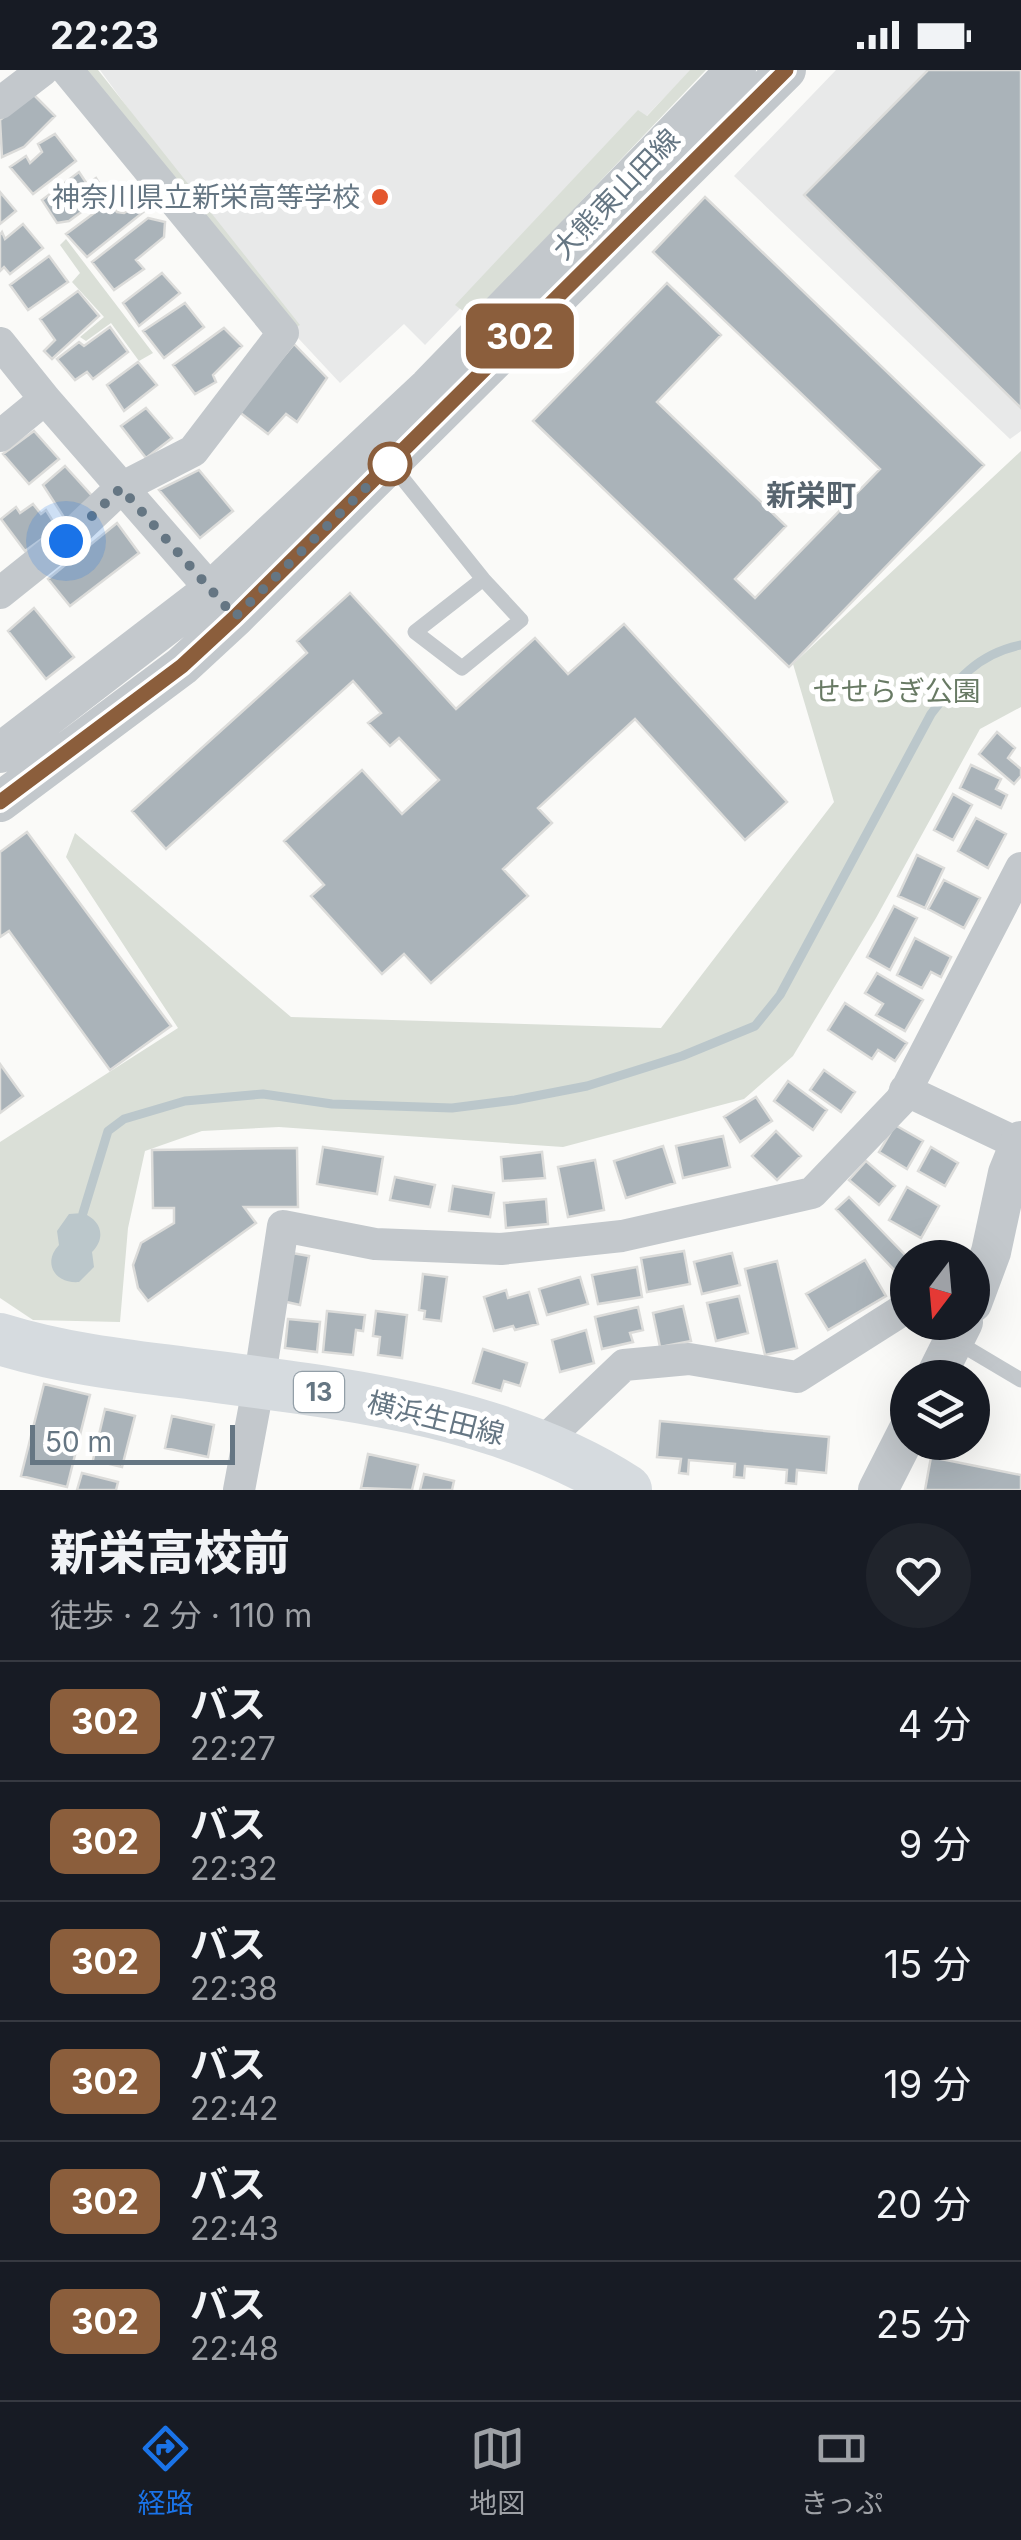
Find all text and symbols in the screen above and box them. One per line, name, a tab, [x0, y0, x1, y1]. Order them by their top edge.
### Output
text: 22:23	[50, 12, 159, 58]
street label: 大熊東山田線	[545, 122, 687, 266]
place label: 神奈川県立新栄高等学校	[52, 180, 360, 214]
marker: 神奈川県立新栄高等学校	[369, 186, 391, 208]
line badge: 302	[462, 304, 578, 368]
text: 302	[486, 315, 554, 357]
unlabelled marker	[369, 443, 411, 485]
district label: 新栄町	[766, 477, 856, 513]
your location	[41, 516, 91, 566]
park label: せせらぎ公園	[813, 674, 981, 708]
north arrow	[890, 1240, 990, 1340]
map controls	[890, 1240, 990, 1460]
button: layers	[890, 1360, 990, 1460]
road number: 13	[294, 1372, 344, 1412]
street label: 横浜生田線	[364, 1385, 508, 1451]
scale bar	[30, 1420, 235, 1464]
text: 50 m	[45, 1425, 112, 1459]
text: 新栄高校前	[50, 1523, 290, 1582]
button: heart	[866, 1523, 971, 1628]
text: 徒歩 · 2 分 · 110 m	[50, 1596, 312, 1635]
text: バス	[190, 1681, 266, 1727]
text: 302	[71, 1700, 139, 1742]
text: 4 分	[898, 1701, 971, 1747]
text: 22:27	[190, 1729, 276, 1768]
text: バス	[190, 1801, 266, 1847]
text: 302	[71, 1820, 139, 1862]
text: 9 分	[899, 1821, 971, 1867]
text: 22:32	[190, 1849, 278, 1888]
text: バス	[190, 1921, 266, 1967]
text: 302	[71, 1940, 139, 1982]
text: 15 分	[884, 1941, 971, 1987]
text: 22:38	[190, 1969, 278, 2008]
text: バス	[190, 2041, 266, 2087]
text: 302	[71, 2060, 139, 2102]
text: 19 分	[883, 2061, 971, 2107]
text: 22:42	[190, 2089, 278, 2128]
text: バス	[190, 2161, 266, 2207]
text: 302	[71, 2180, 139, 2222]
text: 20 分	[875, 2181, 971, 2227]
text: 22:43	[190, 2209, 279, 2248]
text: バス	[190, 2281, 266, 2327]
text: 302	[71, 2300, 139, 2342]
text: 25 分	[876, 2301, 971, 2347]
text: 22:48	[190, 2329, 279, 2368]
tab: 経路	[138, 2421, 194, 2521]
tab: 地図	[469, 2421, 525, 2521]
tab: きっぷ	[800, 2421, 883, 2521]

